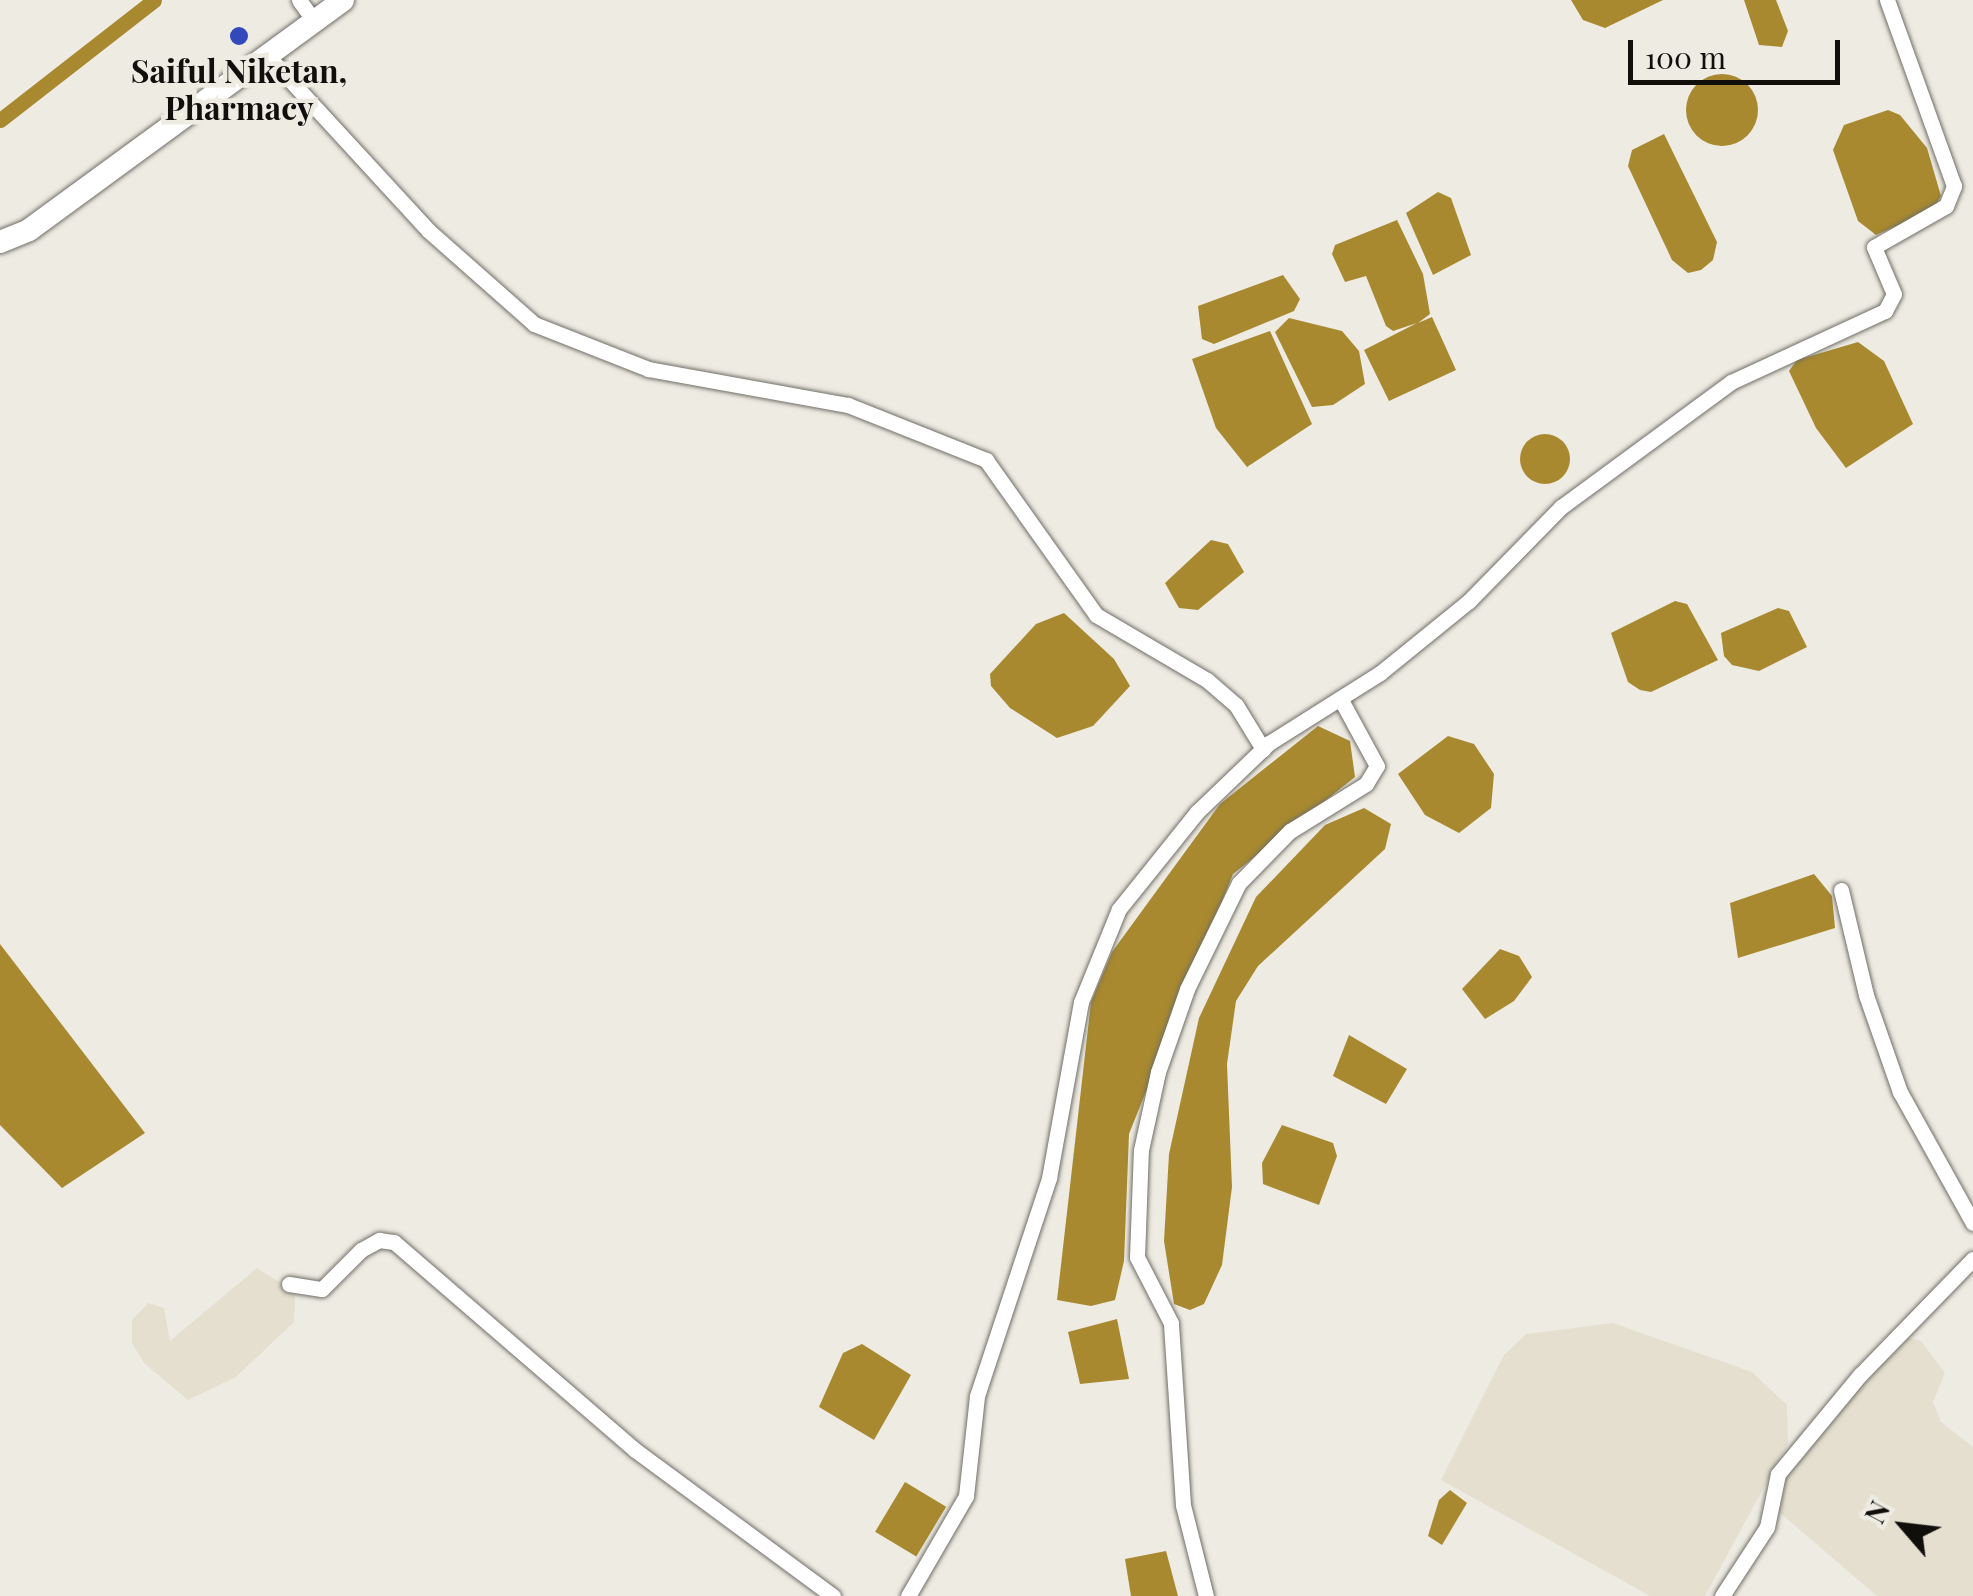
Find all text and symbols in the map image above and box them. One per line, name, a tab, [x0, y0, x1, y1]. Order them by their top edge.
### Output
scale bar	[1633, 20, 1846, 82]
marker: Saiful Niketan, Pharmacy	[228, 25, 250, 47]
text: 100 m	[1645, 37, 1726, 77]
place label: Saiful Niketan, Pharmacy	[131, 52, 347, 127]
north arrow	[1853, 1476, 1953, 1576]
text: N	[1855, 1494, 1897, 1529]

